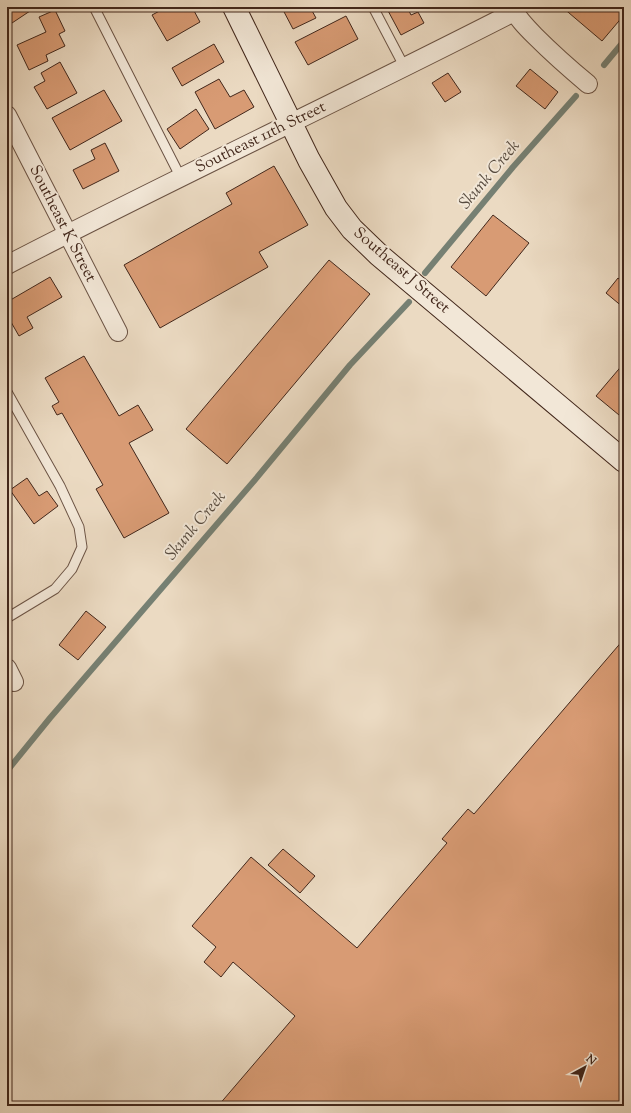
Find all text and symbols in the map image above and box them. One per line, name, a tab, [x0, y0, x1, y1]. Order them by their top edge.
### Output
street label: Southeast 11th Street	[192, 96, 331, 180]
water label: Skunk Creek	[454, 135, 526, 215]
street label: Southeast K Street	[23, 162, 102, 287]
street label: Southeast J Street	[348, 222, 455, 320]
water label: Skunk Creek	[160, 486, 232, 566]
north arrow	[565, 1047, 605, 1087]
text: N	[582, 1051, 599, 1069]

